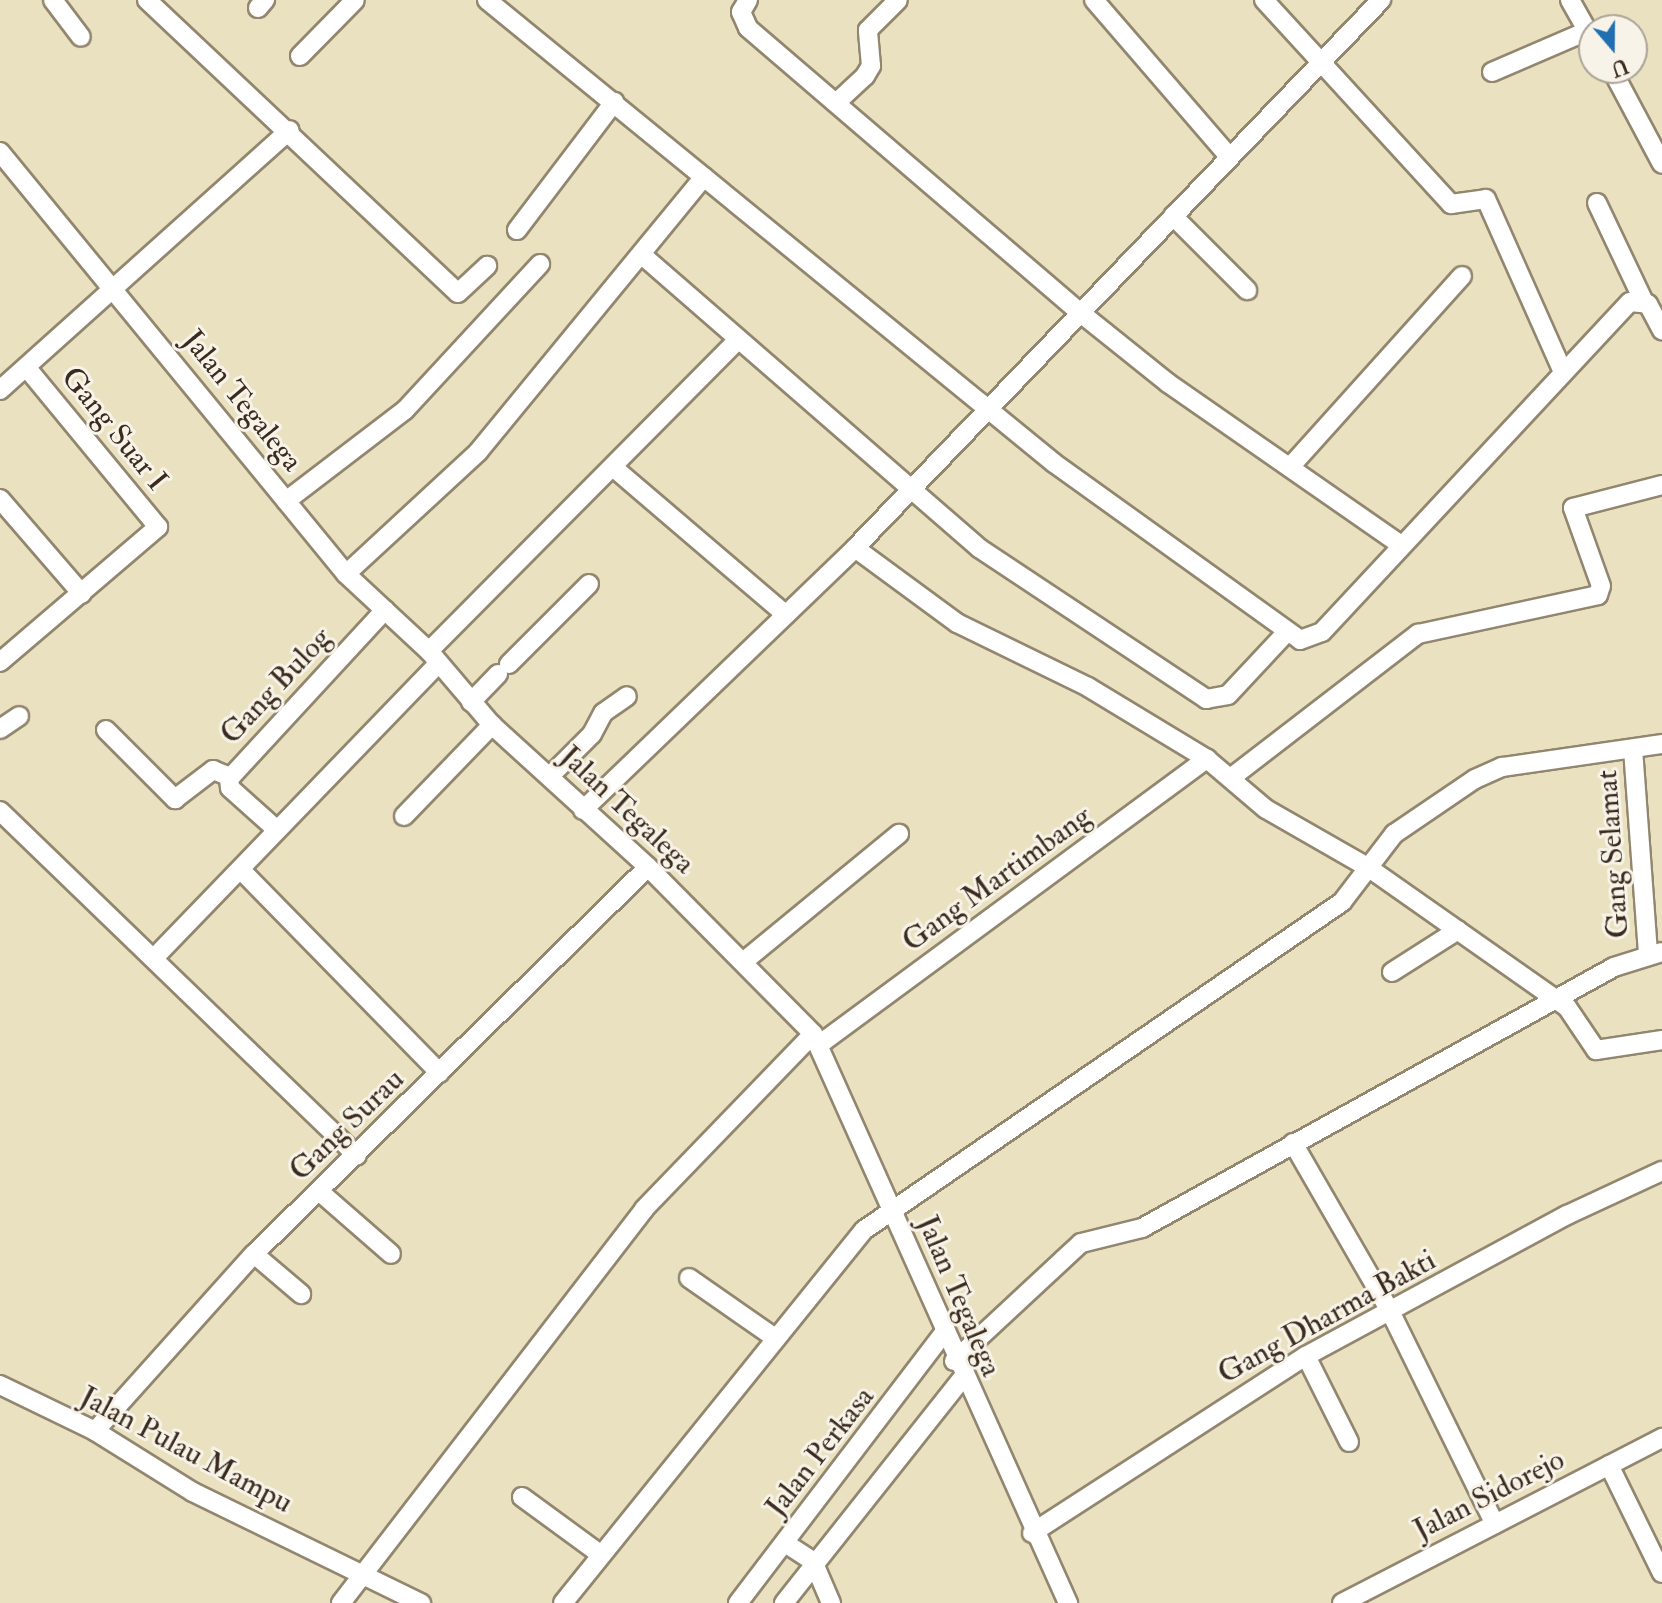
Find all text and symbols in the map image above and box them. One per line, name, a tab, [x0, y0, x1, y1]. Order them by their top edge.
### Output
north arrow	[1578, 14, 1648, 84]
text: U	[1608, 53, 1631, 81]
street label: Jalan Tegalega	[174, 323, 310, 479]
street label: Gang Suar I	[53, 360, 175, 498]
street label: Gang Bulog	[213, 620, 339, 752]
street label: Jalan Tegalega	[552, 739, 702, 881]
street label: Gang Selamat	[1589, 769, 1637, 939]
street label: Gang Martimbang	[896, 798, 1098, 960]
street label: Gang Surau	[282, 1062, 412, 1188]
street label: Jalan Tegalega	[909, 1210, 1009, 1382]
street label: Gang Dharma Bakti	[1212, 1242, 1442, 1392]
street label: Jalan Pulau Mampu	[74, 1379, 298, 1521]
street label: Jalan Perkasa	[758, 1380, 882, 1524]
street label: Jalan Sidorejo	[1408, 1442, 1570, 1548]

